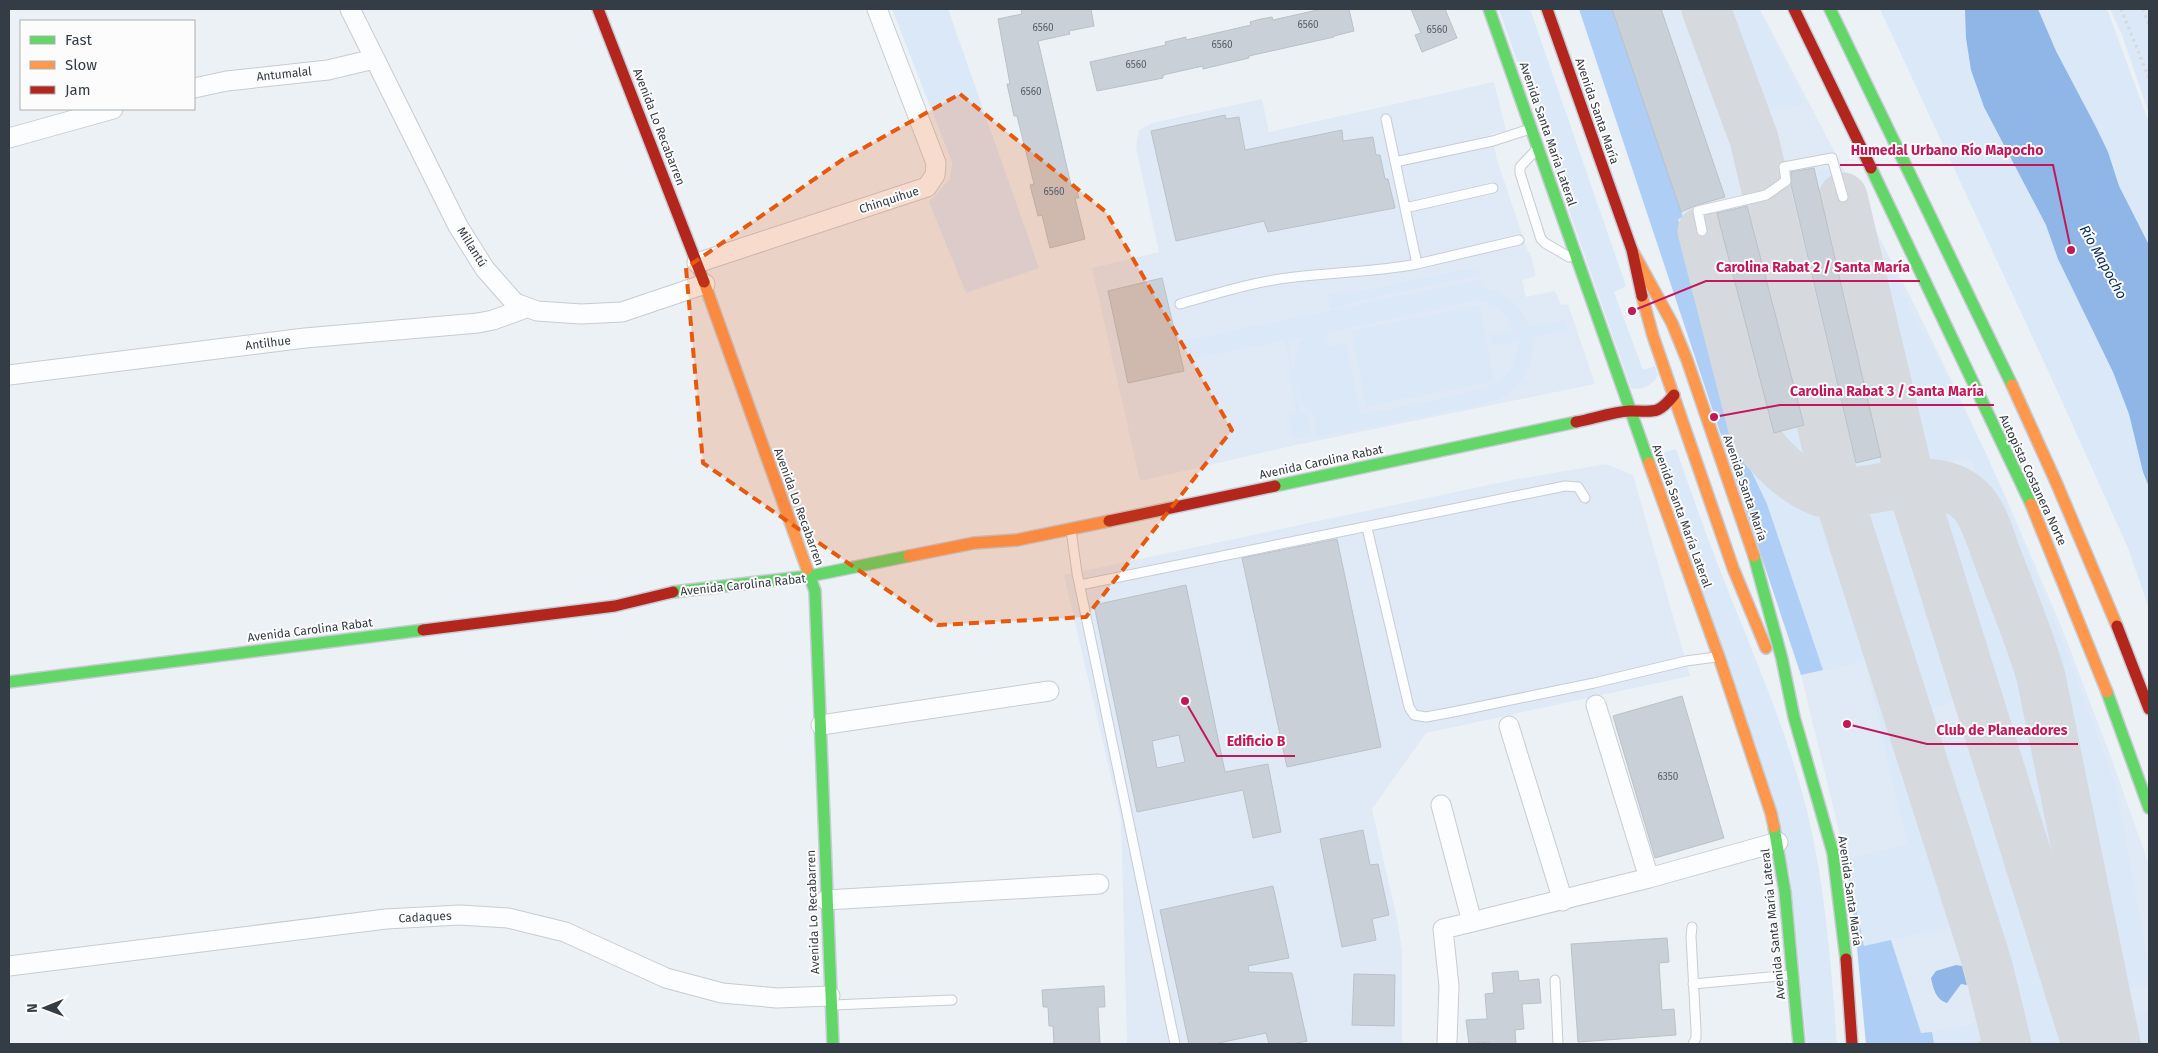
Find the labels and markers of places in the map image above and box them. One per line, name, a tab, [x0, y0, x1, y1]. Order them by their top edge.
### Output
callout: Humedal Urbano Río Mapocho	[1840, 136, 2053, 165]
callout: Carolina Rabat 2 / Santa María	[1706, 252, 1920, 281]
callout: Carolina Rabat 3 / Santa María	[1780, 376, 1994, 405]
callout: Club de Planeadores	[1927, 715, 2078, 744]
callout: Edificio B	[1217, 727, 1295, 756]

